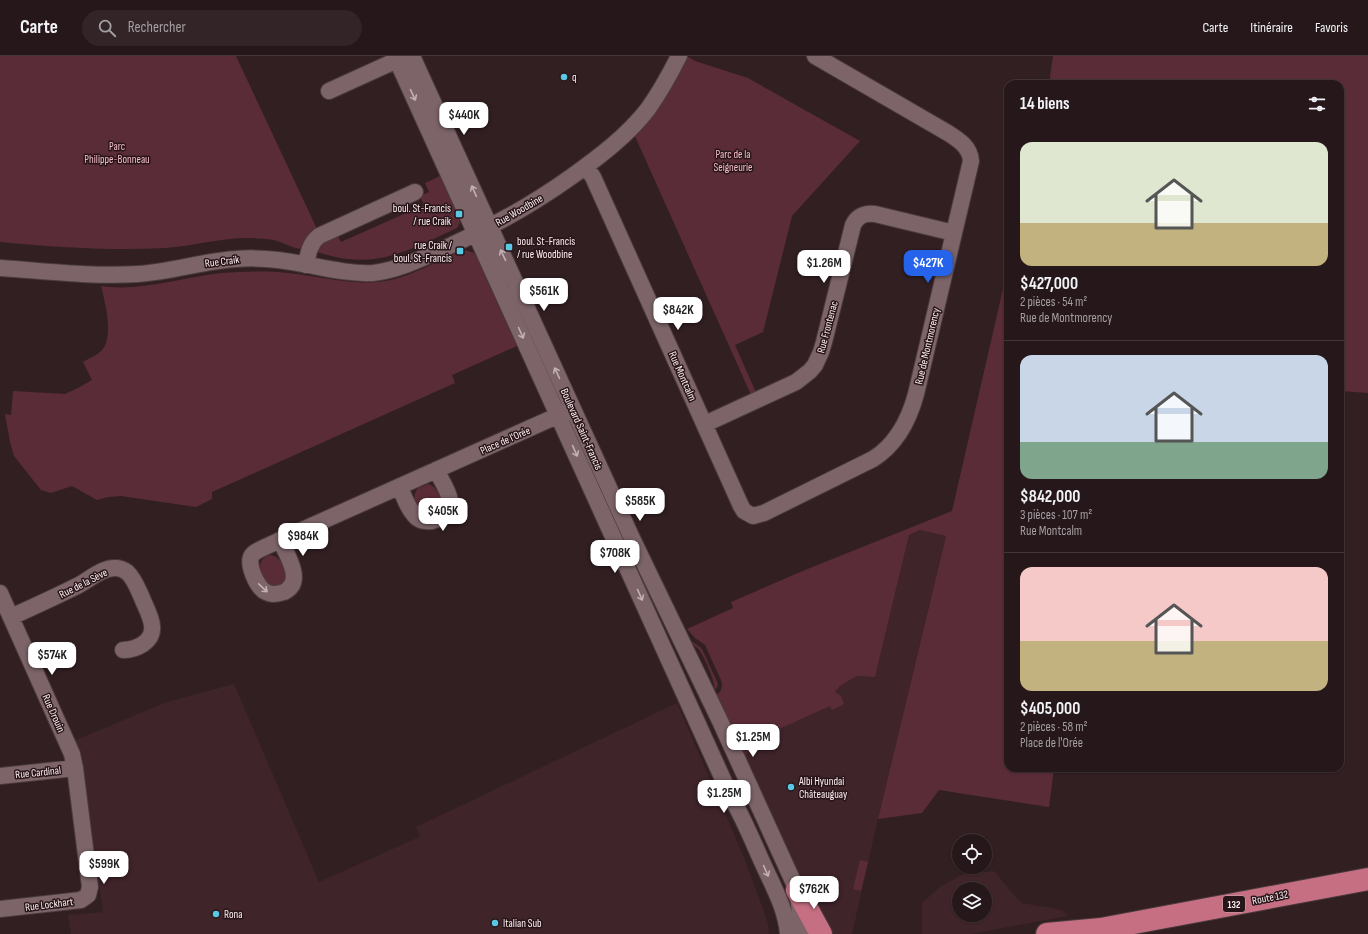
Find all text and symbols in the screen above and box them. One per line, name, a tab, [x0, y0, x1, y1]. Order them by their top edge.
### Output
search box	[82, 10, 362, 46]
text: Carte	[20, 16, 58, 39]
icon: search	[96, 17, 118, 39]
text: Rechercher	[128, 18, 186, 37]
text: Carte	[1202, 19, 1228, 36]
text: Itinéraire	[1250, 19, 1293, 36]
text: Favoris	[1315, 19, 1348, 36]
place label: q	[572, 71, 577, 84]
marker: q	[559, 72, 569, 82]
one-way arrow	[410, 89, 417, 101]
icon: filters	[1306, 93, 1328, 115]
text: 14 biens	[1020, 94, 1070, 114]
pin: $440K	[436, 102, 492, 136]
text: $440K	[448, 107, 480, 123]
park label: Parc Philippe-Bonneau	[84, 140, 150, 166]
park label: Parc de la Seigneurie	[714, 148, 752, 174]
icon: home	[1138, 168, 1210, 240]
one-way arrow	[470, 186, 477, 198]
street label: Rue Woodbine	[493, 192, 545, 229]
place label: boul. St-Francis / rue Craik	[393, 202, 452, 228]
marker: boul. St-Francis / rue Craik	[454, 209, 464, 219]
place label: boul. St-Francis / rue Woodbine	[517, 235, 575, 261]
place label: rue Craik / boul. St-Francis	[394, 239, 453, 265]
marker: boul. St-Francis / rue Woodbine	[504, 242, 514, 252]
marker: rue Craik / boul. St-Francis	[455, 246, 465, 256]
one-way arrow	[499, 250, 506, 262]
pin: $1.26M	[791, 250, 857, 284]
pin: $427K	[900, 250, 956, 284]
street label: Rue Craik	[204, 253, 241, 270]
text: $1.26M	[806, 255, 842, 271]
text: $427K	[913, 255, 943, 271]
text: $427,000	[1020, 274, 1078, 294]
pin: $561K	[516, 278, 572, 312]
text: $561K	[529, 283, 559, 299]
text: 2 pièces · 54 m²	[1020, 294, 1087, 310]
pin: $842K	[650, 297, 706, 331]
street label: Rue Frontenac	[814, 300, 841, 355]
text: $842K	[662, 302, 694, 318]
street label: Rue de Montmorency	[912, 306, 943, 386]
text: Rue de Montmorency	[1020, 310, 1112, 326]
one-way arrow	[518, 326, 525, 338]
street label: Rue Montcalm	[666, 350, 699, 403]
one-way arrow	[553, 368, 560, 380]
icon: home	[1138, 381, 1210, 453]
street label: Boulevard Saint-Francis	[558, 386, 605, 472]
street label: Place de l'Orée	[478, 424, 532, 457]
one-way arrow	[572, 444, 579, 456]
text: $842,000	[1020, 487, 1080, 507]
pin: $585K	[612, 488, 668, 522]
text: $585K	[625, 493, 655, 509]
pin: $405K	[415, 498, 471, 532]
text: $405K	[427, 503, 459, 519]
text: 3 pièces · 107 m²	[1020, 507, 1092, 523]
pin: $984K	[275, 523, 331, 557]
text: Rue Montcalm	[1020, 523, 1082, 539]
text: $984K	[287, 528, 319, 544]
pin: $708K	[587, 540, 643, 574]
text: $708K	[600, 545, 631, 561]
street label: Rue de la Sève	[57, 566, 109, 601]
one-way arrow	[258, 584, 268, 593]
one-way arrow	[637, 588, 644, 600]
icon: home	[1138, 593, 1210, 665]
pin: $574K	[24, 642, 80, 676]
text: $574K	[37, 647, 67, 663]
street label: Rue Drouin	[39, 692, 68, 734]
text: $405,000	[1020, 699, 1080, 719]
text: 2 pièces · 58 m²	[1020, 719, 1088, 735]
pin: $1.25M	[720, 724, 786, 758]
text: $1.25M	[736, 729, 770, 745]
text: Place de l'Orée	[1020, 735, 1083, 751]
street label: Rue Cardinal	[15, 764, 62, 781]
place label: Albi Hyundai Châteauguay	[798, 775, 848, 801]
pin: $1.25M	[691, 780, 757, 814]
marker: Albi Hyundai Châteauguay	[786, 782, 796, 792]
text: $1.25M	[707, 785, 741, 801]
map controls	[952, 834, 992, 922]
button: locate	[952, 834, 992, 874]
pin: $599K	[76, 851, 132, 885]
text: $599K	[88, 856, 120, 872]
one-way arrow	[763, 864, 770, 876]
pin: $762K	[786, 876, 842, 910]
text: $762K	[799, 881, 829, 897]
button: layers	[952, 882, 992, 922]
street label: Route 132	[1251, 888, 1290, 907]
street label: Rue Lockhart	[24, 895, 75, 914]
road number: 132	[1223, 896, 1245, 912]
place label: Rona	[224, 908, 242, 921]
marker: Rona	[211, 909, 221, 919]
place label: Italian Sub	[503, 917, 542, 930]
marker: Italian Sub	[490, 918, 500, 928]

